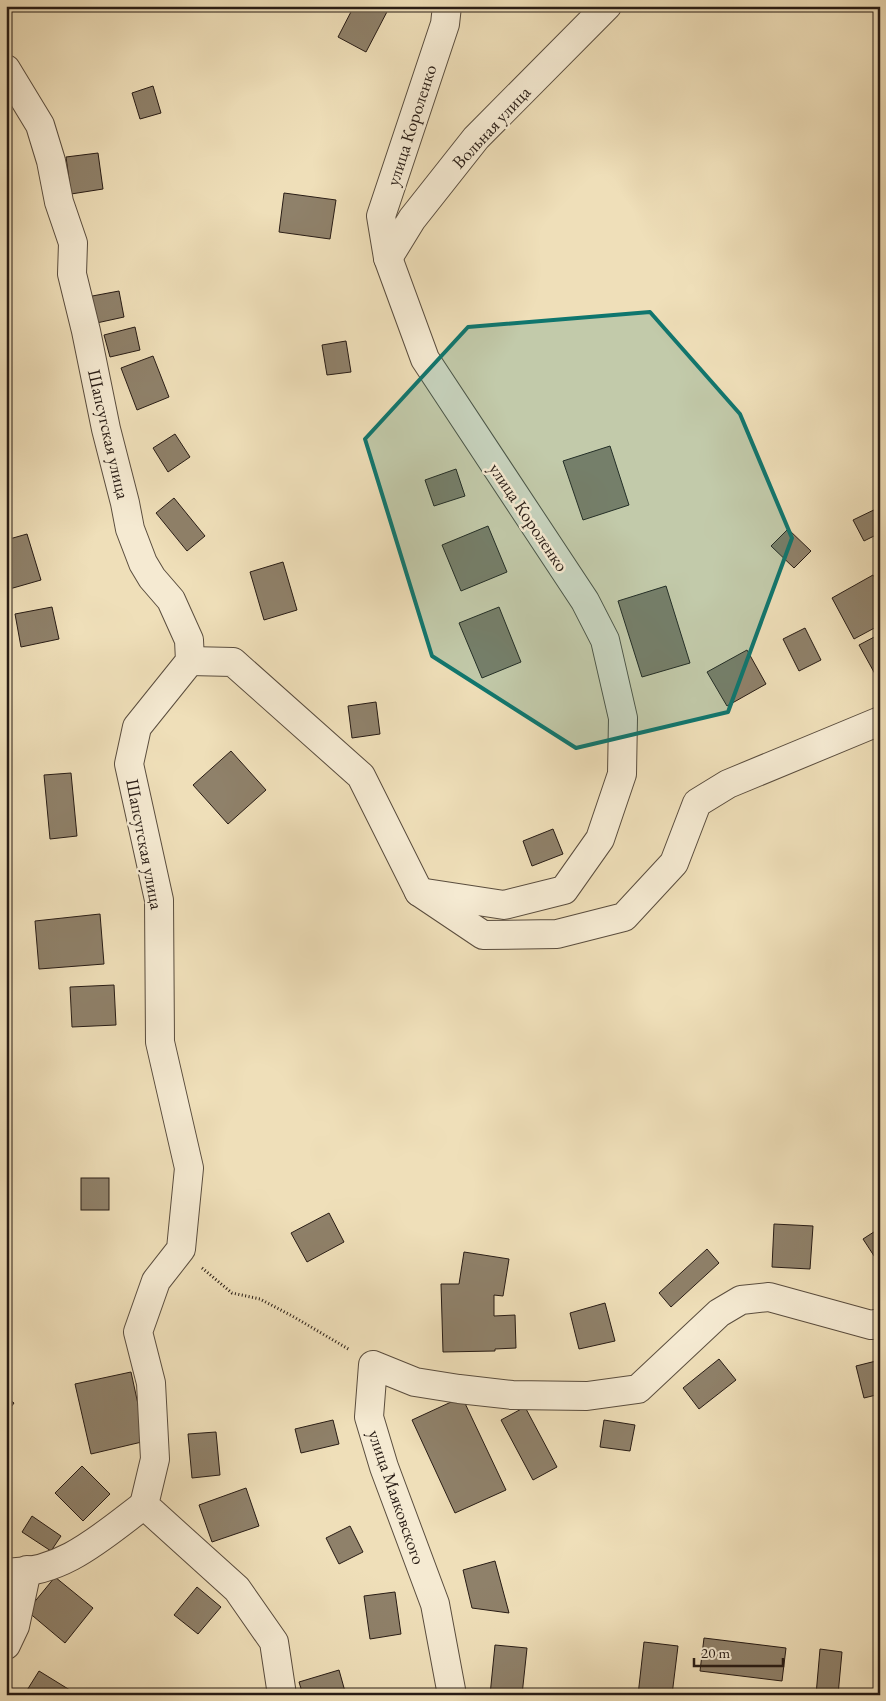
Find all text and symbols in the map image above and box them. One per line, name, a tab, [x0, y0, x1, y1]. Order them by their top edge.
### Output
street label: улица Короленко	[381, 61, 441, 189]
street label: Вольная улица	[447, 80, 536, 173]
street label: Шапсугская улица	[83, 367, 135, 502]
street label: улица Короленко	[484, 458, 574, 576]
street label: Шапсугская улица	[121, 777, 169, 912]
street label: улица Маяковского	[363, 1427, 431, 1567]
scale bar	[694, 1636, 782, 1668]
text: 20 m	[701, 1643, 730, 1662]

